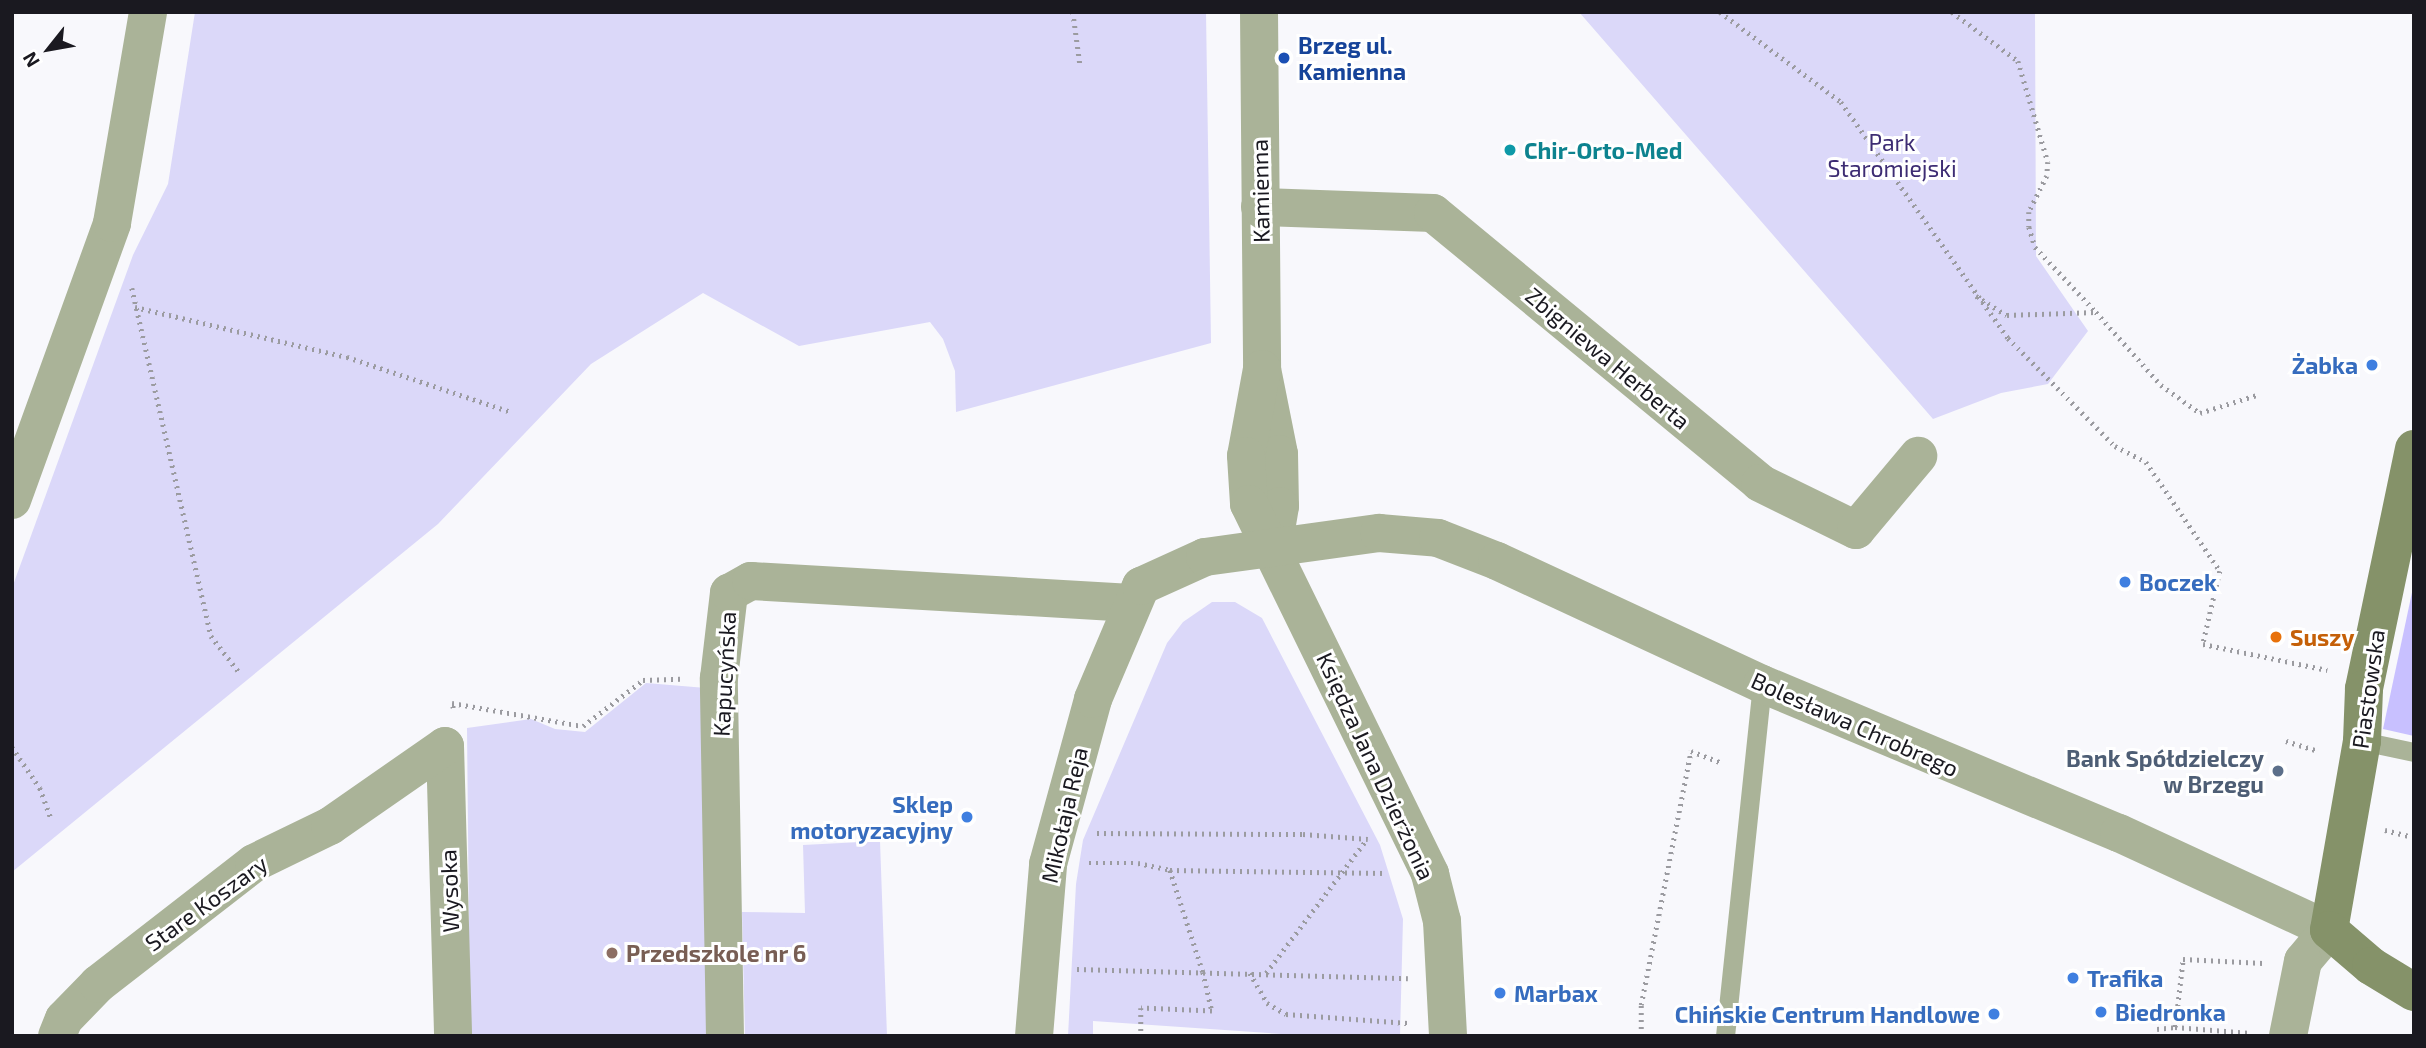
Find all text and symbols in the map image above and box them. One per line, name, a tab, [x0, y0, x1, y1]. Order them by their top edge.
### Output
north arrow	[14, 14, 84, 84]
place label: Brzeg ul. Kamienna	[1298, 31, 1406, 85]
text: N	[17, 48, 44, 72]
marker: Brzeg ul. Kamienna	[1276, 50, 1292, 66]
park label: Park Staromiejski	[1827, 128, 1957, 182]
place label: Chir-Orto-Med	[1524, 136, 1682, 164]
street label: Kamienna	[1245, 139, 1275, 243]
marker: Chir-Orto-Med	[1502, 142, 1518, 158]
street label: Zbigniewa Herberta	[1520, 281, 1696, 435]
place label: Żabka	[2292, 351, 2358, 379]
marker: Żabka	[2364, 357, 2380, 373]
place label: Boczek	[2139, 568, 2217, 596]
marker: Boczek	[2117, 574, 2133, 590]
street label: Kapucyńska	[707, 611, 741, 737]
place label: Suszy	[2290, 623, 2354, 651]
street label: Piastowska	[2346, 628, 2390, 750]
marker: Suszy	[2268, 629, 2284, 645]
street label: Księdza Jana Dzierżonia	[1311, 648, 1441, 884]
street label: Bolesława Chrobrego	[1747, 666, 1963, 782]
street label: Mikołaja Reja	[1035, 744, 1093, 886]
place label: Bank Spółdzielczy w Brzegu	[2066, 744, 2264, 798]
marker: Bank Spółdzielczy w Brzegu	[2270, 763, 2286, 779]
place label: Sklep motoryzacyjny	[790, 790, 953, 844]
marker: Sklep motoryzacyjny	[959, 809, 975, 825]
street label: Stare Koszary	[139, 849, 273, 957]
street label: Wysoka	[434, 849, 464, 933]
place label: Przedszkole nr 6	[626, 939, 807, 967]
marker: Przedszkole nr 6	[604, 945, 620, 961]
place label: Trafika	[2087, 964, 2163, 992]
marker: Trafika	[2065, 970, 2081, 986]
place label: Marbax	[1514, 979, 1598, 1007]
marker: Marbax	[1492, 985, 1508, 1001]
place label: Biedronka	[2115, 998, 2226, 1026]
place label: Chińskie Centrum Handlowe	[1675, 1000, 1980, 1028]
marker: Biedronka	[2093, 1004, 2109, 1020]
marker: Chińskie Centrum Handlowe	[1986, 1006, 2002, 1022]

